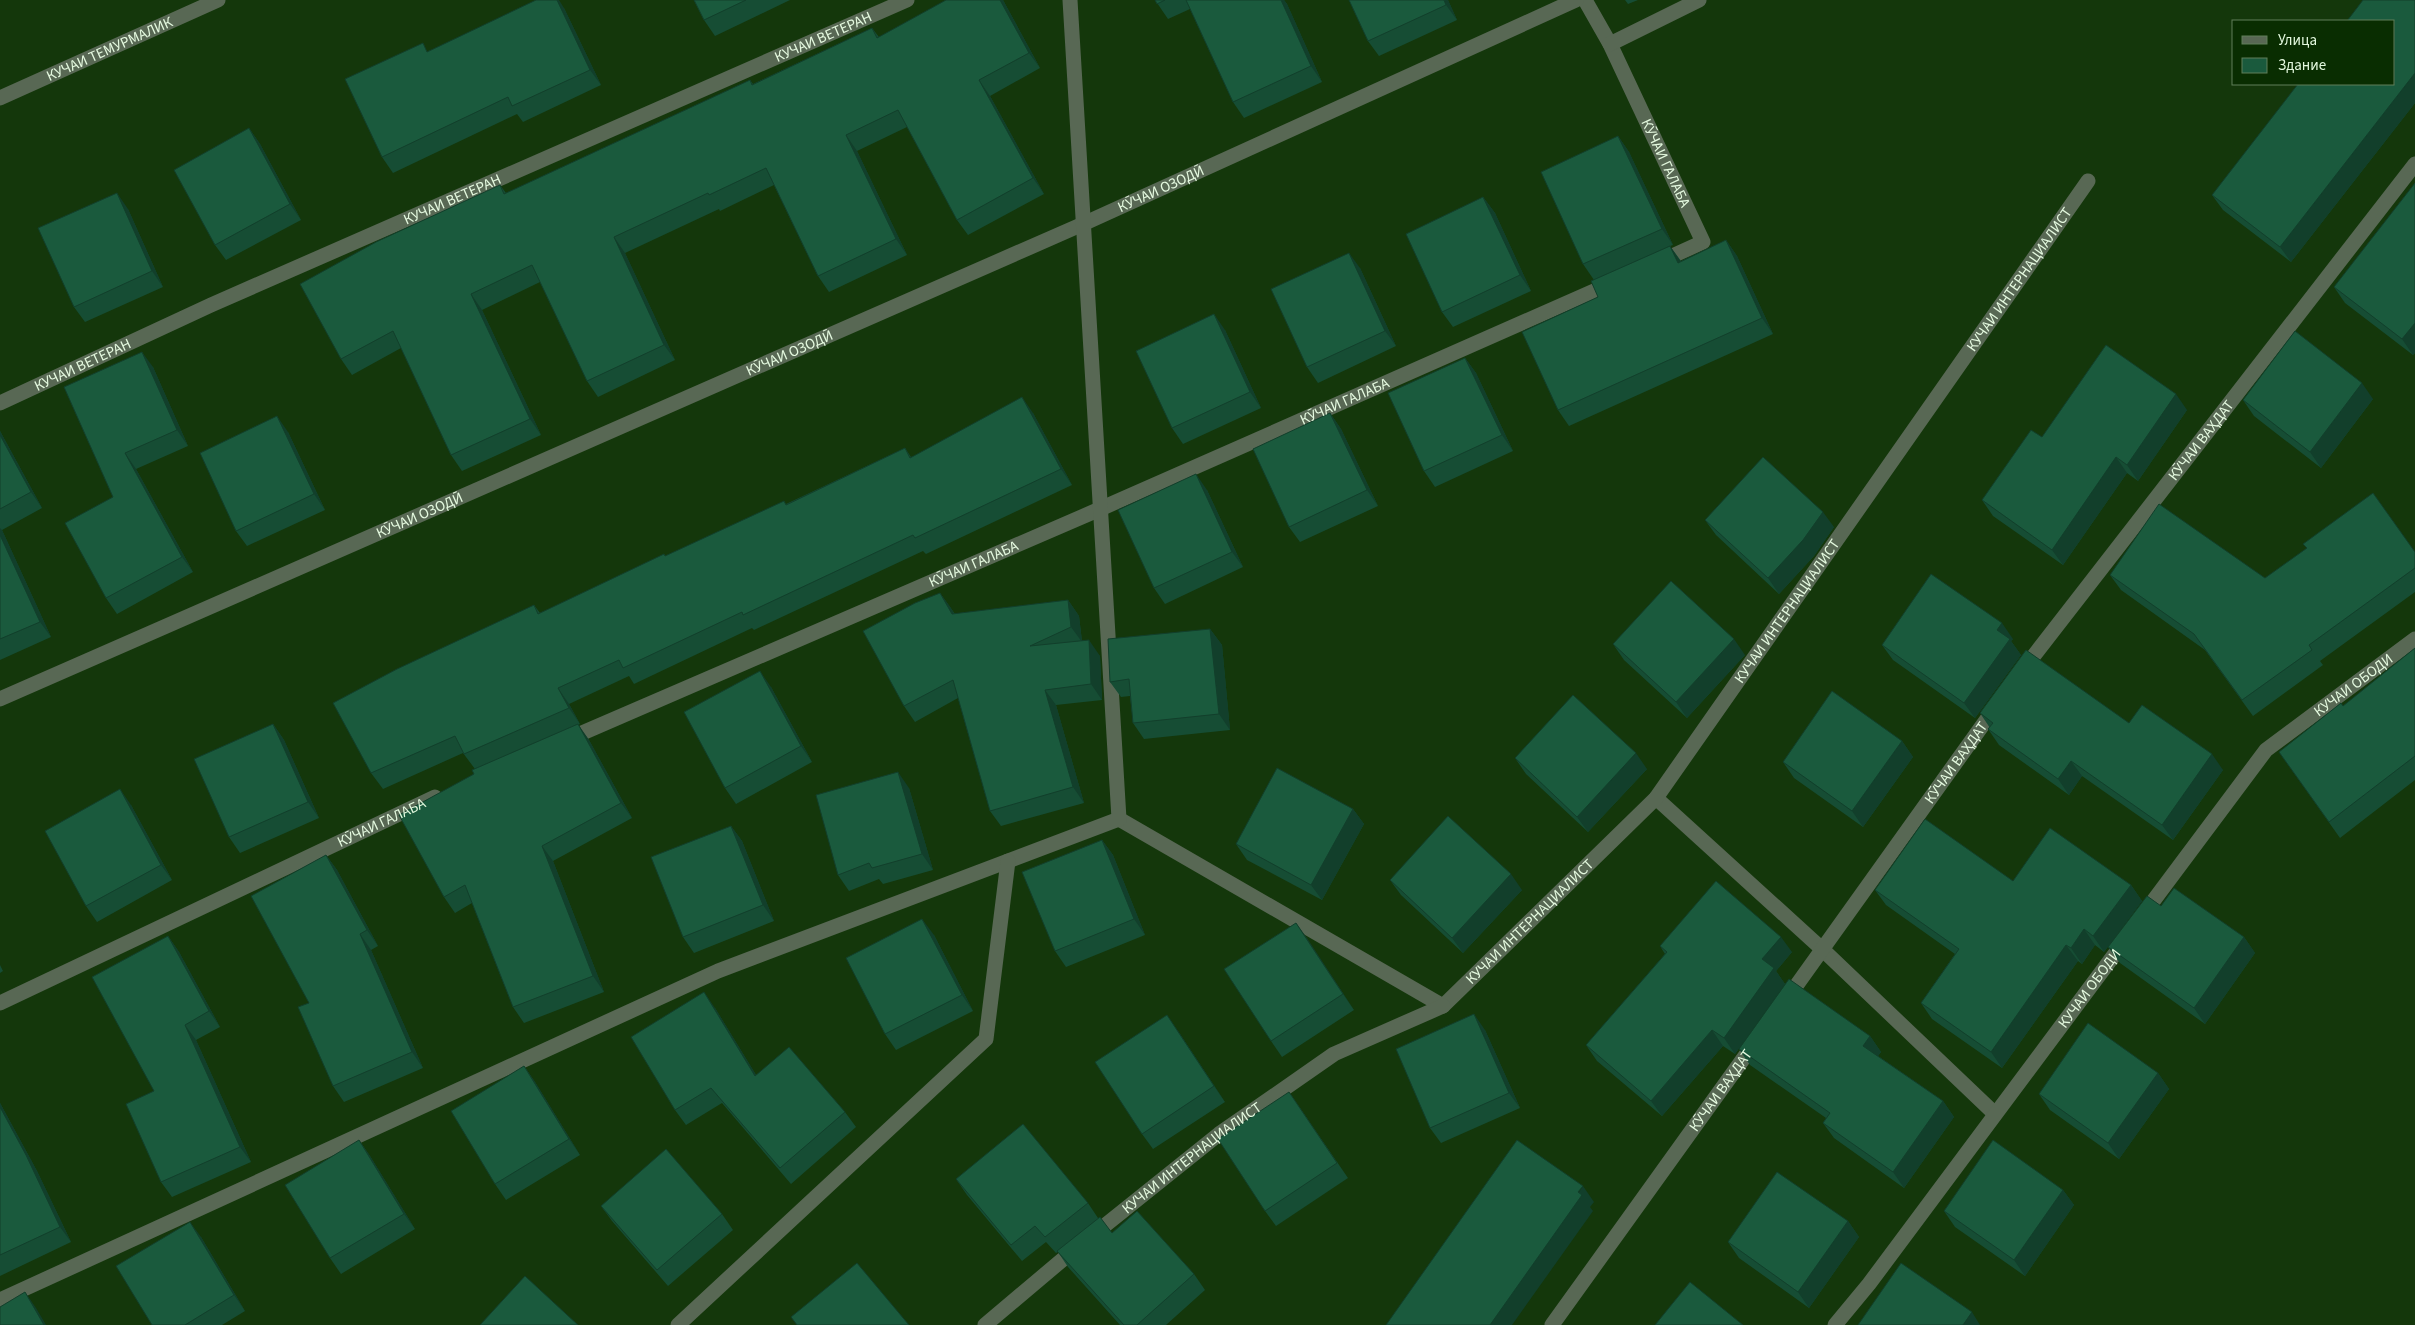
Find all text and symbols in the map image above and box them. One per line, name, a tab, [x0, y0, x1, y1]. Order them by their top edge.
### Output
street label: КУЧАИ ВЕТЕРАН	[771, 6, 875, 67]
street label: КУЧАИ ТЕМУРМАЛИК	[43, 11, 176, 86]
legend	[2232, 20, 2395, 85]
text: Улица	[2278, 30, 2317, 51]
text: Здание	[2278, 55, 2326, 76]
street label: КӮЧАИ ГАЛАБА	[1636, 115, 1696, 211]
street label: КӮЧАИ ОЗОДӢ	[1114, 160, 1207, 217]
street label: КУЧАИ ВЕТЕРАН	[400, 169, 504, 230]
street label: КУЧАИ ИНТЕРНАЦИАЛИСТ	[1961, 203, 2077, 356]
street label: КӮЧАИ ОЗОДӢ	[743, 324, 836, 381]
street label: КУЧАИ ВЕТЕРАН	[31, 333, 134, 396]
street label: КӮЧАИ ГАЛАБА	[1296, 372, 1393, 430]
street label: КӮЧАИ ВАҲДАТ	[2163, 396, 2239, 485]
street label: КӮЧАИ ОЗОДӢ	[373, 487, 466, 543]
street label: КӮЧАИ ГАЛАБА	[925, 535, 1022, 592]
street label: КУЧАИ ИНТЕРНАЦИАЛИСТ	[1729, 535, 1845, 687]
street label: КУЧАИ ОБОДИ	[2309, 649, 2397, 721]
street label: КӮЧАИ ВАҲДАТ	[1919, 717, 1992, 808]
street label: КӮЧАИ ГАЛАБА	[334, 792, 430, 852]
street label: КУЧАИ ИНТЕРНАЦИАЛИСТ	[1461, 854, 1598, 989]
street label: КУЧАИ ОБОДИ	[2053, 944, 2126, 1032]
street label: КӮЧАИ ВАҲДАТ	[1684, 1045, 1757, 1136]
street label: КУЧАИ ИНТЕРНАЦИАЛИСТ	[1117, 1097, 1266, 1218]

